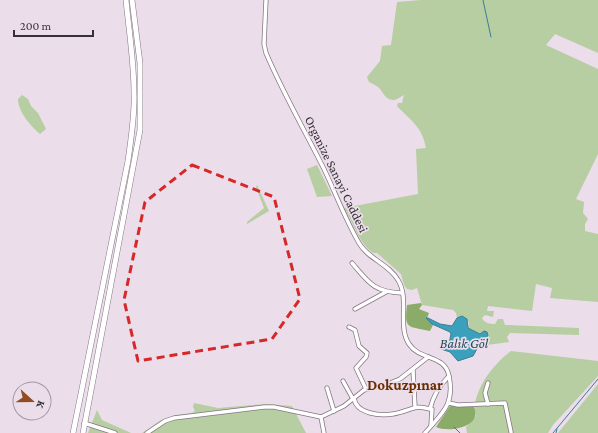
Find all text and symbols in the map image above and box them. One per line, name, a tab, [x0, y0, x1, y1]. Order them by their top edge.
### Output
scale bar	[14, 12, 93, 38]
text: 200 m	[20, 19, 52, 33]
street label: Organize Sanayi Caddesi	[302, 113, 372, 235]
water label: Balık Göl	[440, 335, 489, 351]
district label: Dokuzpınar	[367, 377, 443, 393]
north arrow	[12, 381, 52, 421]
text: K	[34, 399, 48, 411]

